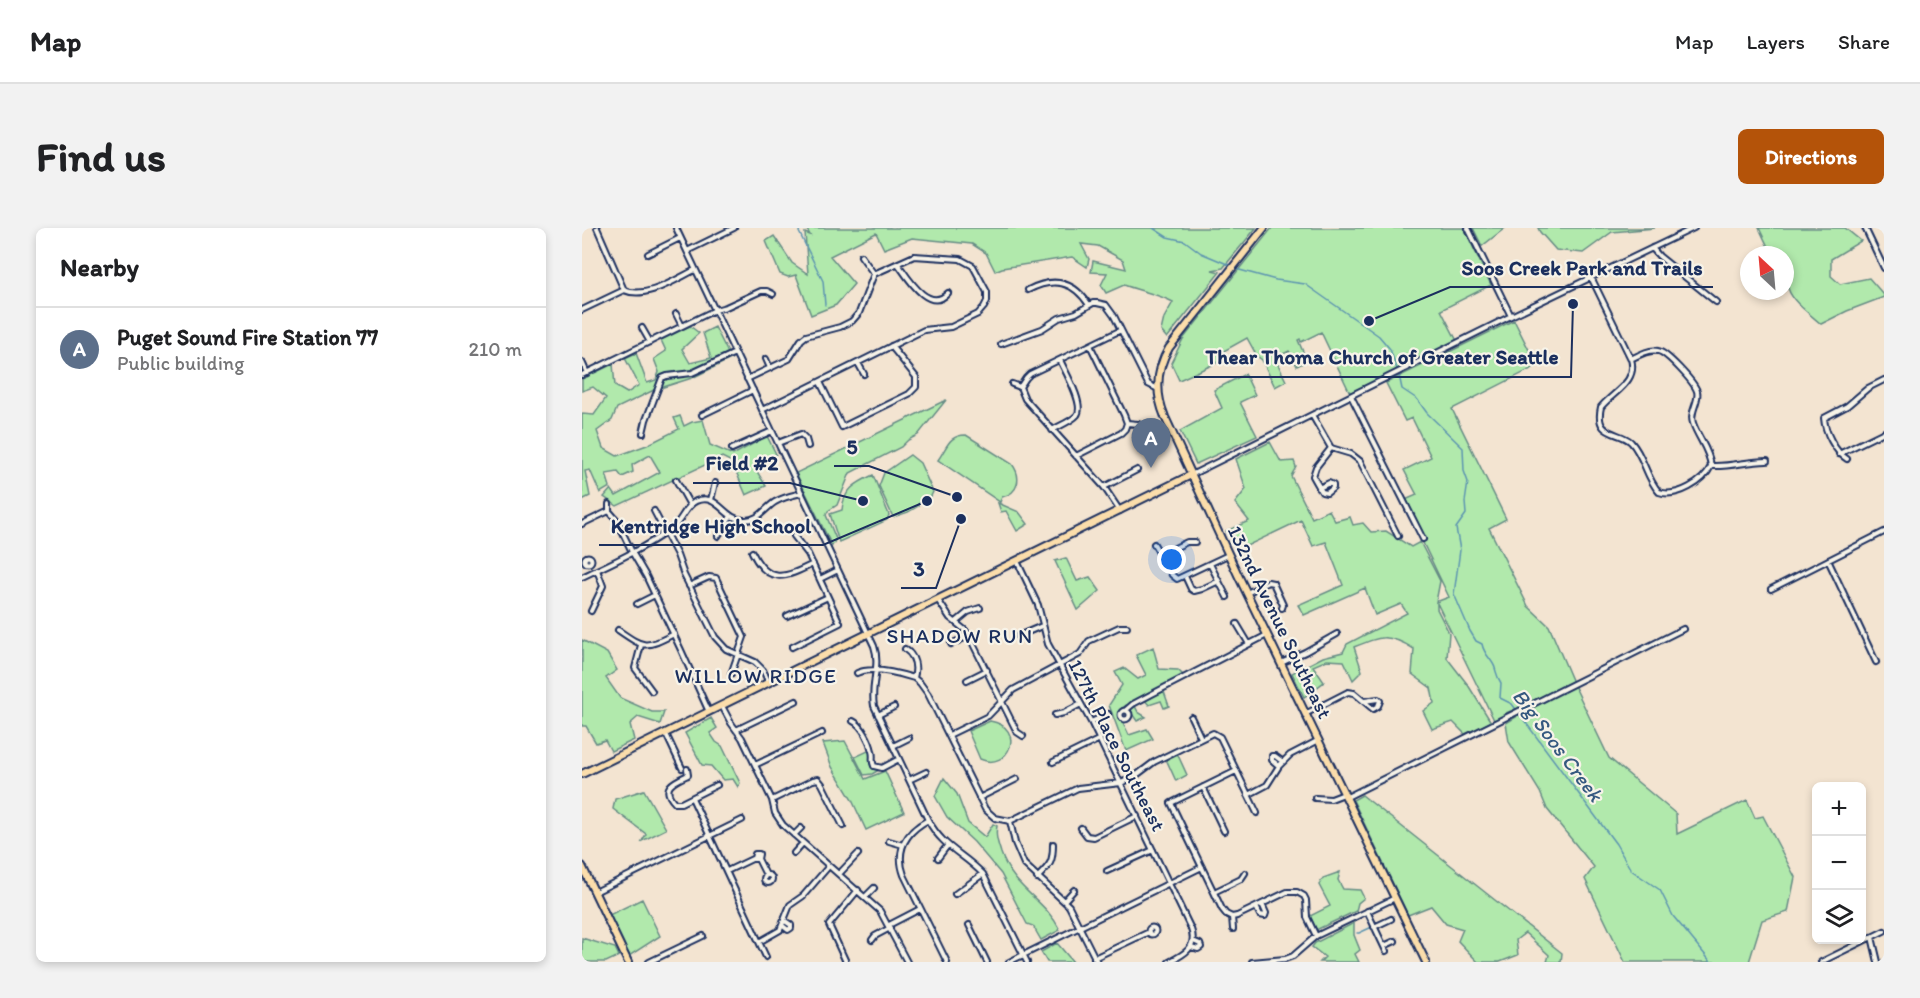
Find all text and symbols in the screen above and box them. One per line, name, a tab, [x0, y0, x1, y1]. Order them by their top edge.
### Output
text: Map	[30, 24, 81, 58]
text: Map	[1675, 29, 1714, 54]
text: Layers	[1747, 29, 1805, 54]
text: Share	[1838, 29, 1890, 54]
button: Directions	[1738, 129, 1884, 184]
text: Find us	[36, 131, 166, 182]
north arrow	[1740, 246, 1794, 300]
callout: Soos Creek Park and Trails	[1450, 248, 1713, 287]
text: Nearby	[60, 251, 139, 283]
text: Soos Creek Park and Trails	[1461, 255, 1703, 280]
text: Puget Sound Fire Station 77	[117, 324, 378, 351]
text: A	[73, 337, 86, 361]
text: 210 m	[469, 337, 522, 361]
callout: Thear Thoma Church of Greater Seattle	[1194, 338, 1571, 377]
text: Thear Thoma Church of Greater Seattle	[1204, 344, 1559, 369]
text: Public building	[117, 351, 244, 375]
pin: A	[1132, 418, 1170, 468]
callout: 5	[834, 427, 869, 466]
text: 5	[846, 434, 858, 459]
callout: Field #2	[693, 444, 790, 483]
text: Field #2	[706, 450, 778, 475]
callout: Kentridge High School	[599, 506, 823, 545]
text: Kentridge High School	[611, 513, 812, 539]
street label: 132nd Avenue Southeast	[1223, 522, 1337, 722]
your location	[1157, 545, 1186, 574]
callout: 3	[901, 549, 936, 588]
text: 3	[913, 556, 925, 581]
district label: SHADOW RUN	[886, 623, 1034, 648]
street label: 127th Place Southeast	[1063, 655, 1171, 835]
district label: WILLOW RIDGE	[675, 663, 837, 688]
water label: Big Soos Creek	[1508, 684, 1609, 807]
map controls	[1812, 782, 1866, 944]
button: +	[1812, 782, 1866, 836]
button: −	[1812, 836, 1866, 890]
button: layers	[1812, 890, 1866, 944]

